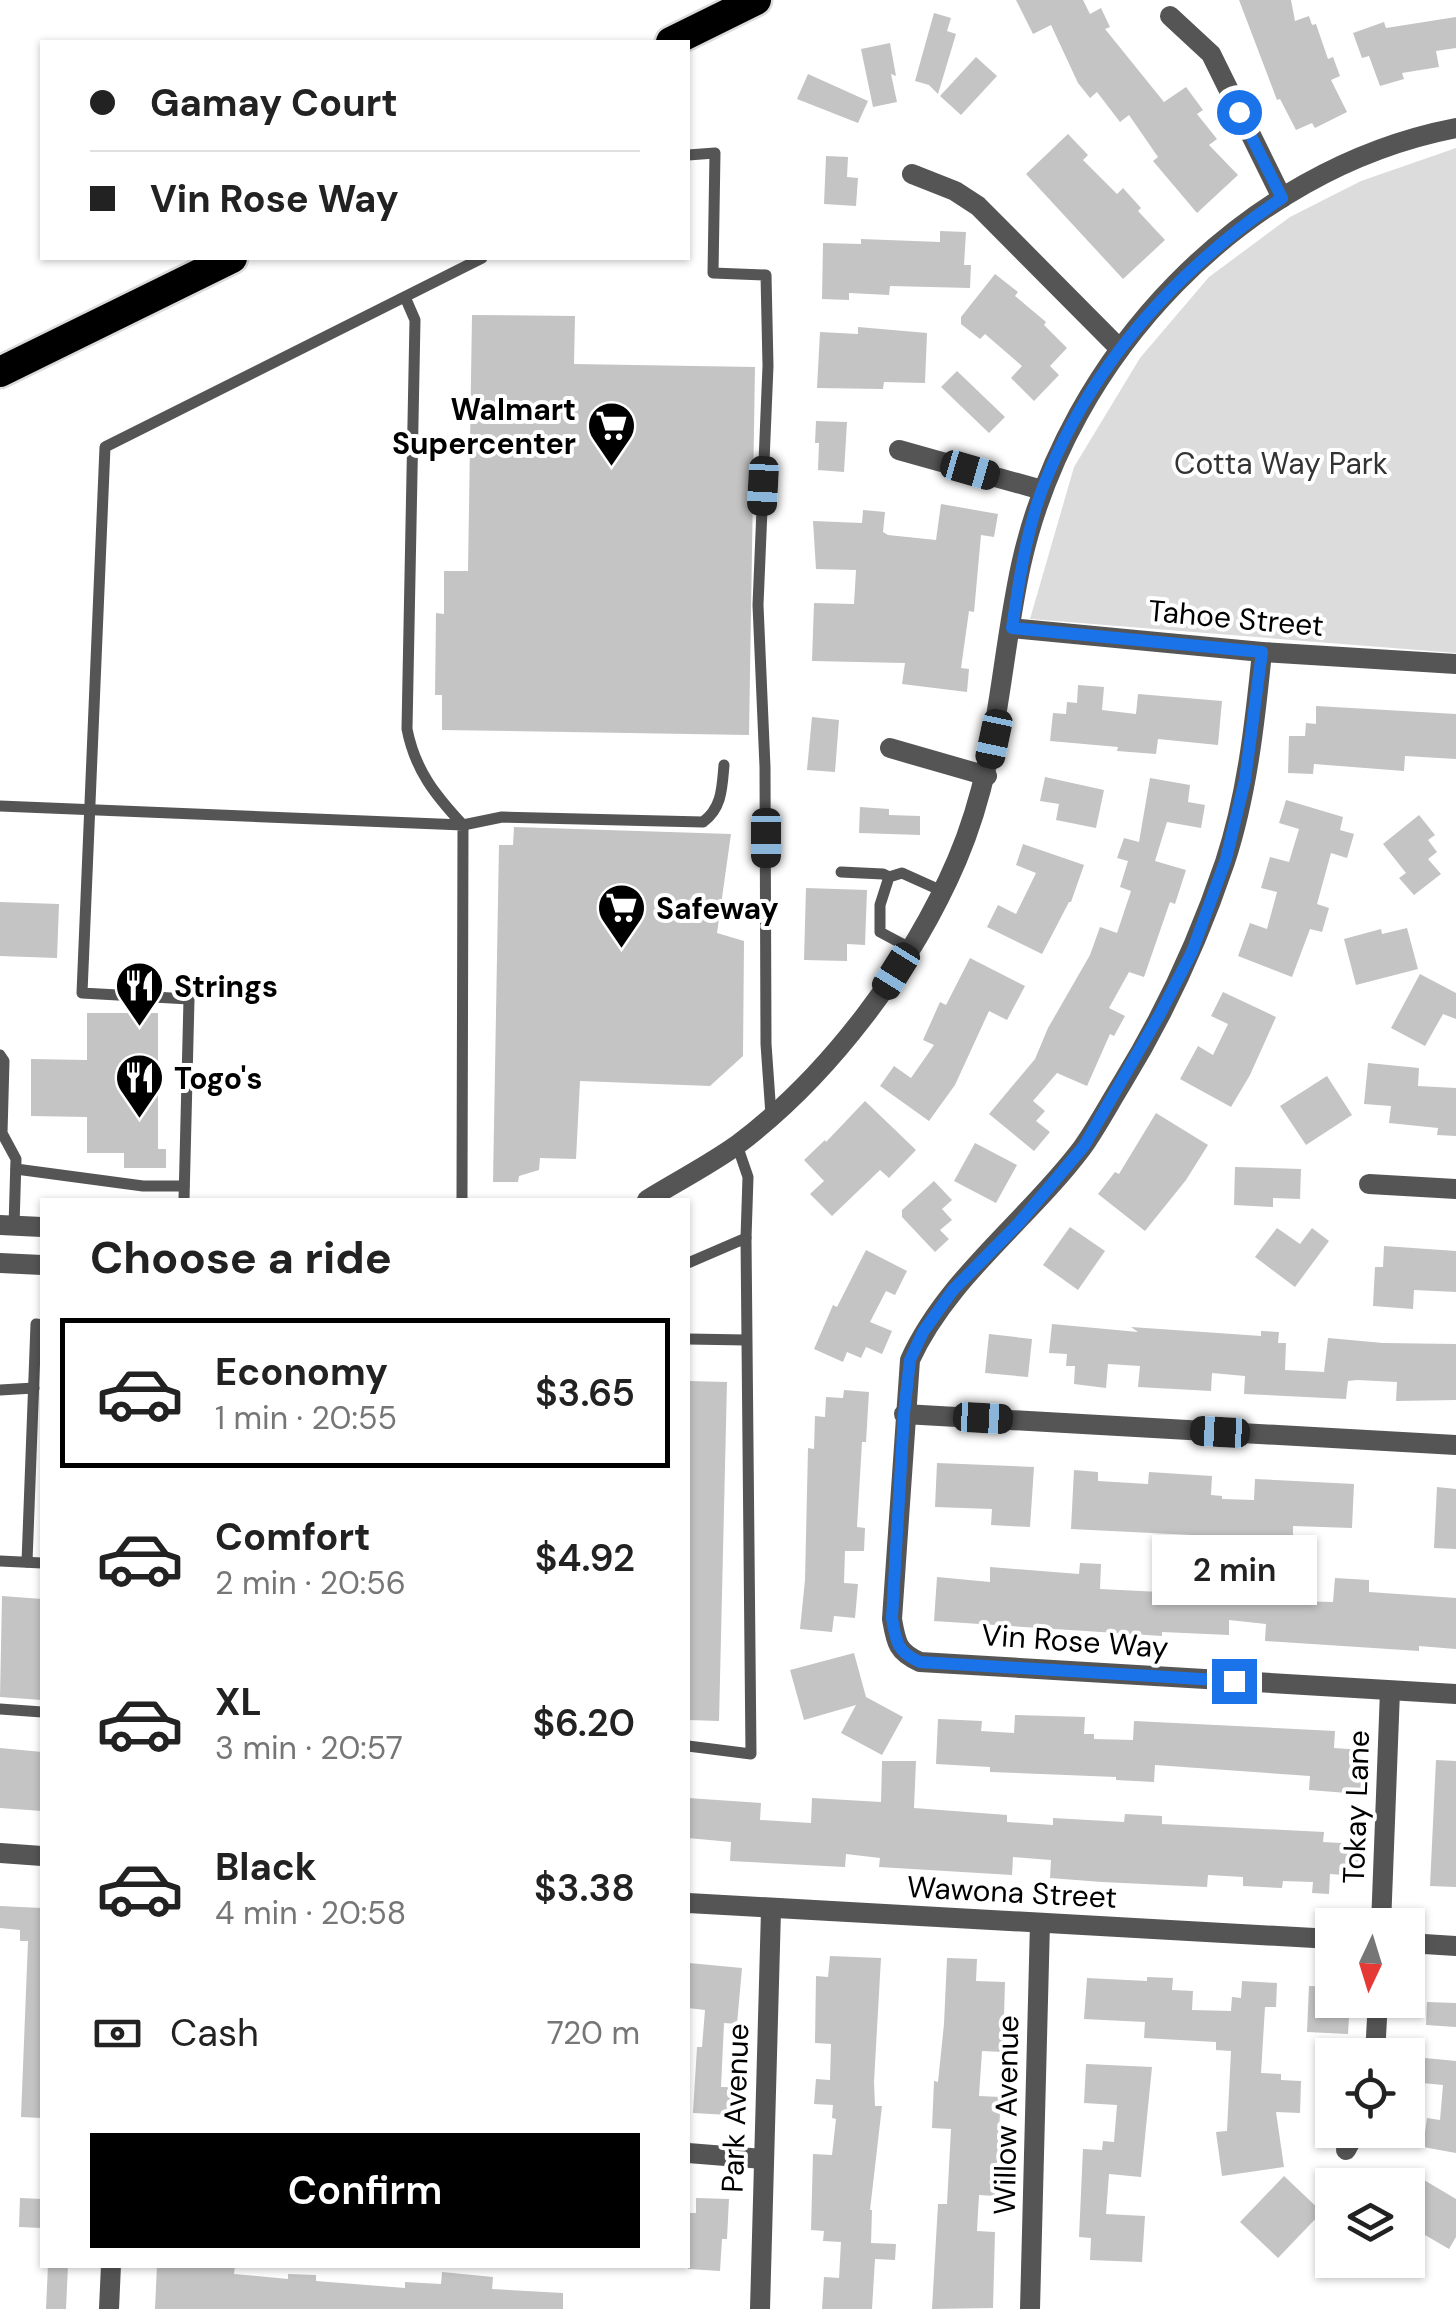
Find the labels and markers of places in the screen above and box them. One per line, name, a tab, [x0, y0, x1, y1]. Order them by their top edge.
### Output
place label: Walmart Supercenter	[392, 390, 576, 463]
supermarket icon: Walmart Supercenter	[585, 400, 637, 468]
supermarket icon: Safeway	[595, 882, 647, 950]
place label: Safeway	[656, 889, 779, 928]
restaurant icon: Strings	[113, 960, 165, 1028]
place label: Strings	[174, 967, 278, 1006]
restaurant icon: Togo's	[113, 1052, 165, 1120]
place label: Togo's	[174, 1059, 262, 1098]

